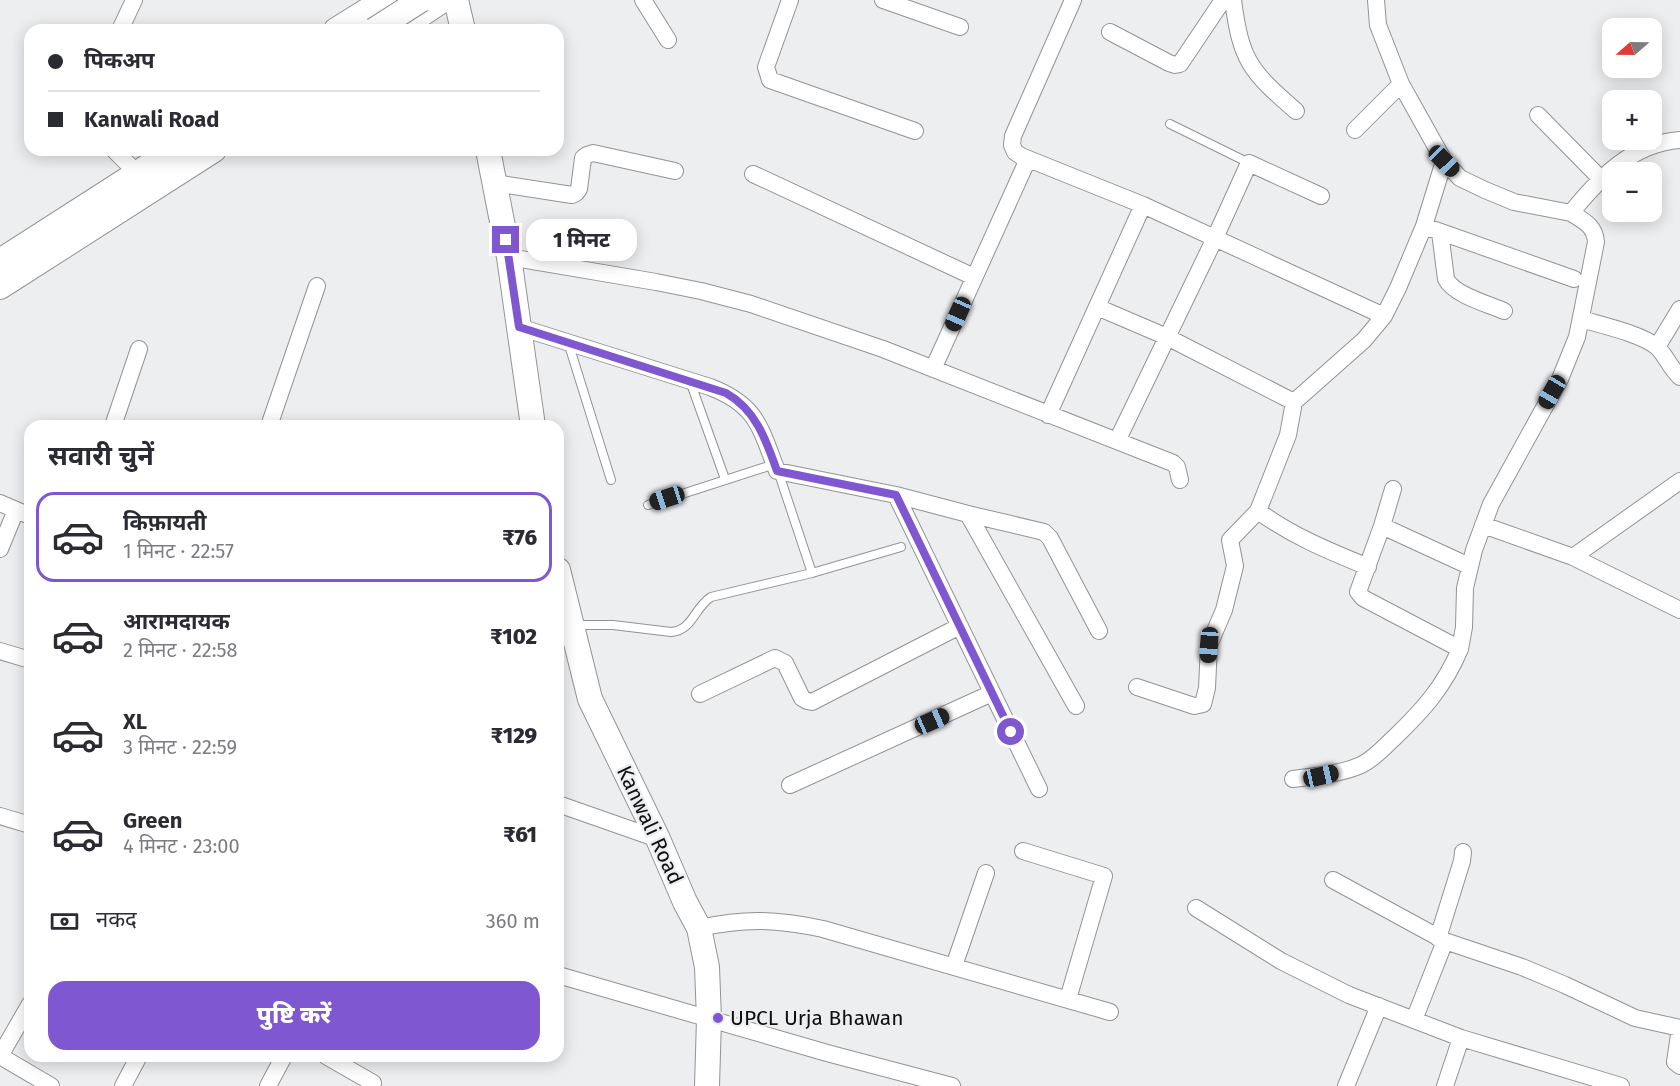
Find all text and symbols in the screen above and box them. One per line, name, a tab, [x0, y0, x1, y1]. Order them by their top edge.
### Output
north arrow	[1602, 18, 1662, 78]
map controls	[1602, 18, 1662, 222]
text: पिकअप	[84, 47, 155, 74]
button: +	[1602, 90, 1662, 150]
text: Kanwali Road	[84, 106, 220, 133]
car	[1425, 142, 1463, 180]
button: −	[1602, 162, 1662, 222]
callout: 1 मिनट	[527, 219, 638, 261]
route end	[492, 226, 519, 253]
text: 1 मिनट	[553, 228, 610, 252]
car	[942, 294, 974, 334]
car	[1535, 372, 1569, 412]
text: सवारी चुनें	[48, 440, 154, 472]
car	[647, 484, 687, 512]
text: किफ़ायती	[123, 509, 207, 536]
icon: car	[51, 510, 105, 564]
text: ₹76	[502, 524, 537, 551]
text: 1 मिनट · 22:57	[123, 539, 234, 563]
text: आरामदायक	[123, 608, 230, 635]
icon: car	[51, 609, 105, 663]
text: ₹102	[490, 623, 537, 650]
car	[1199, 626, 1219, 664]
text: 2 मिनट · 22:58	[123, 638, 238, 662]
car	[912, 705, 952, 737]
icon: car	[51, 708, 105, 762]
text: XL	[123, 708, 147, 735]
route start	[997, 718, 1024, 745]
text: ₹129	[491, 722, 537, 749]
text: 3 मिनट · 22:59	[123, 735, 237, 759]
street label: Kanwali Road	[611, 761, 689, 889]
car	[1301, 763, 1341, 789]
icon: car	[51, 807, 105, 861]
text: Green	[123, 807, 182, 834]
text: ₹61	[503, 821, 537, 848]
text: 4 मिनट · 23:00	[123, 834, 240, 858]
icon: cash	[48, 905, 81, 938]
text: नकद	[96, 906, 137, 933]
text: 360 m	[486, 909, 540, 933]
button: पुष्टि करें	[48, 981, 540, 1050]
place label: UPCL Urja Bhawan	[730, 1005, 903, 1031]
marker: UPCL Urja Bhawan	[711, 1011, 725, 1025]

